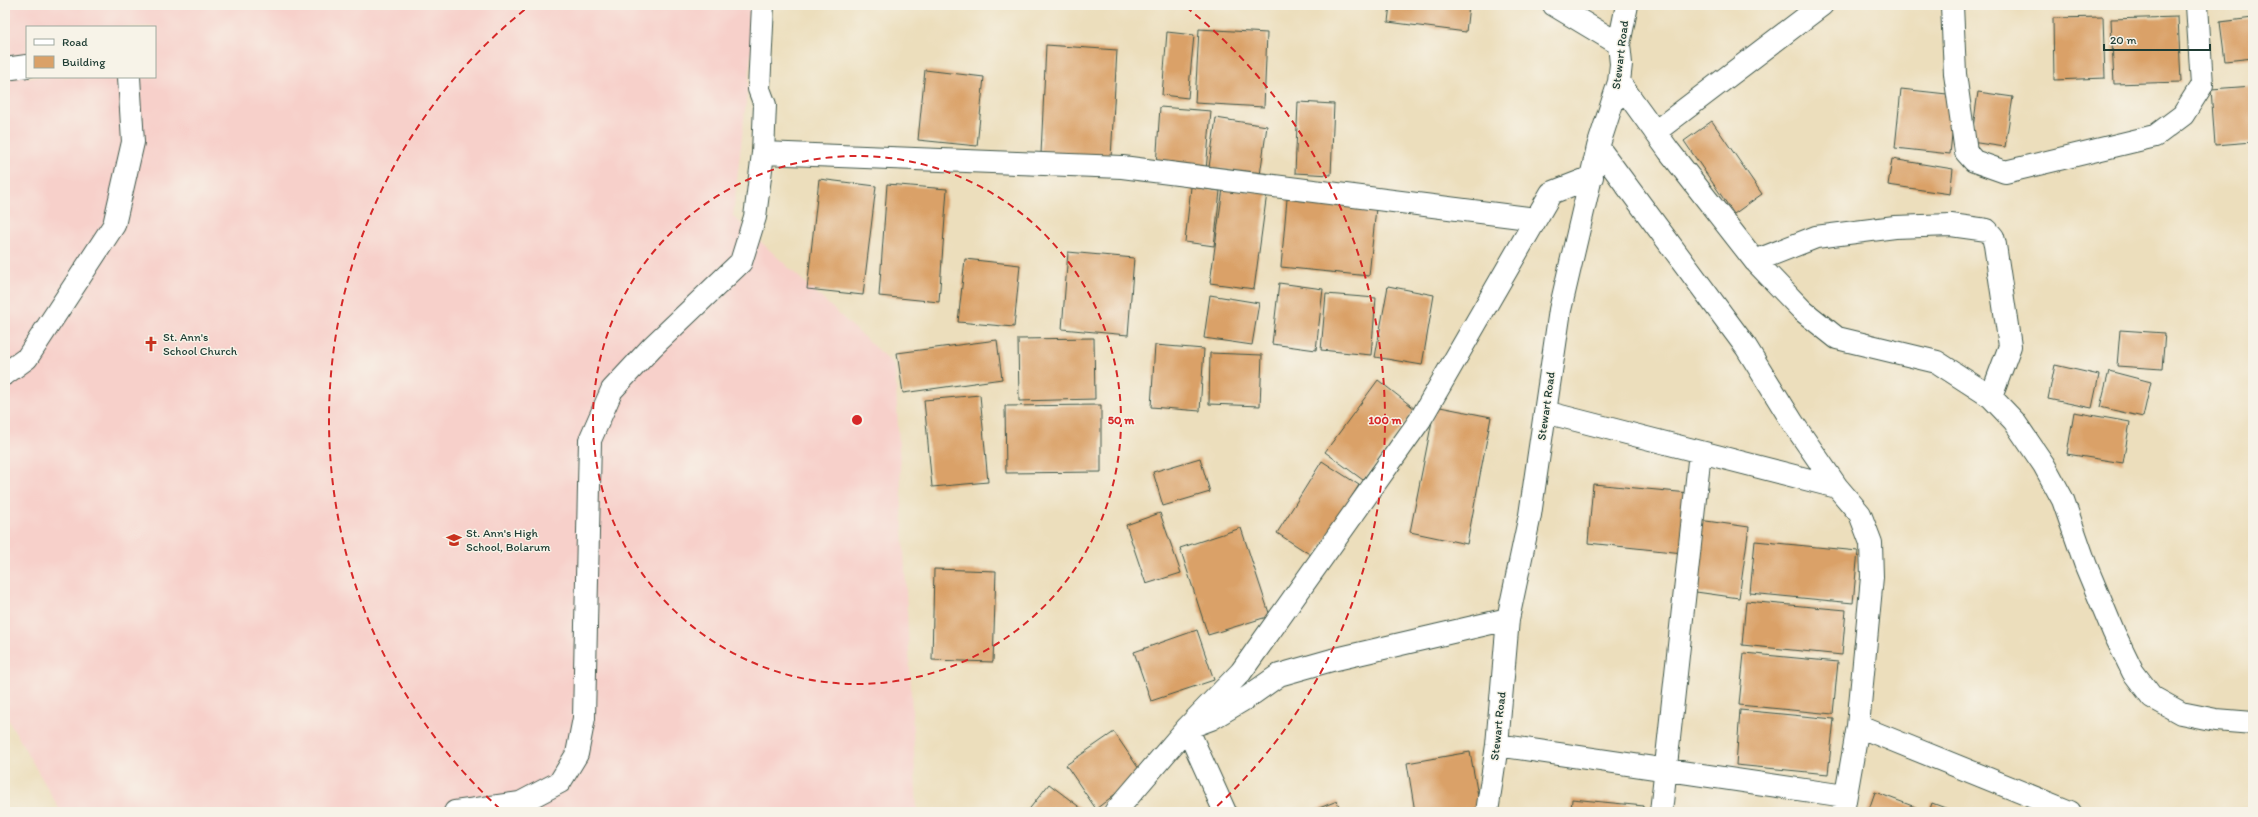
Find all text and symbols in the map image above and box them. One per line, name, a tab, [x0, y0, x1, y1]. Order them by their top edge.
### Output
street label: Stewart Road	[1609, 19, 1631, 90]
legend	[26, 26, 156, 78]
scale bar	[2104, 26, 2210, 52]
text: 20 m	[2110, 33, 2137, 47]
text: Road	[62, 35, 88, 49]
text: Building	[62, 55, 106, 69]
place label: St. Ann's School Church	[163, 330, 238, 358]
church icon: St. Ann's School Church	[142, 335, 160, 353]
street label: Stewart Road	[1534, 370, 1558, 441]
centre of rings	[850, 413, 864, 427]
text: 50 m	[1108, 413, 1135, 427]
text: 100 m	[1368, 413, 1402, 427]
place label: St. Ann's High School, Bolarum	[466, 526, 550, 554]
school or university icon: St. Ann's High School, Bolarum	[445, 531, 463, 549]
street label: Stewart Road	[1487, 690, 1509, 761]

